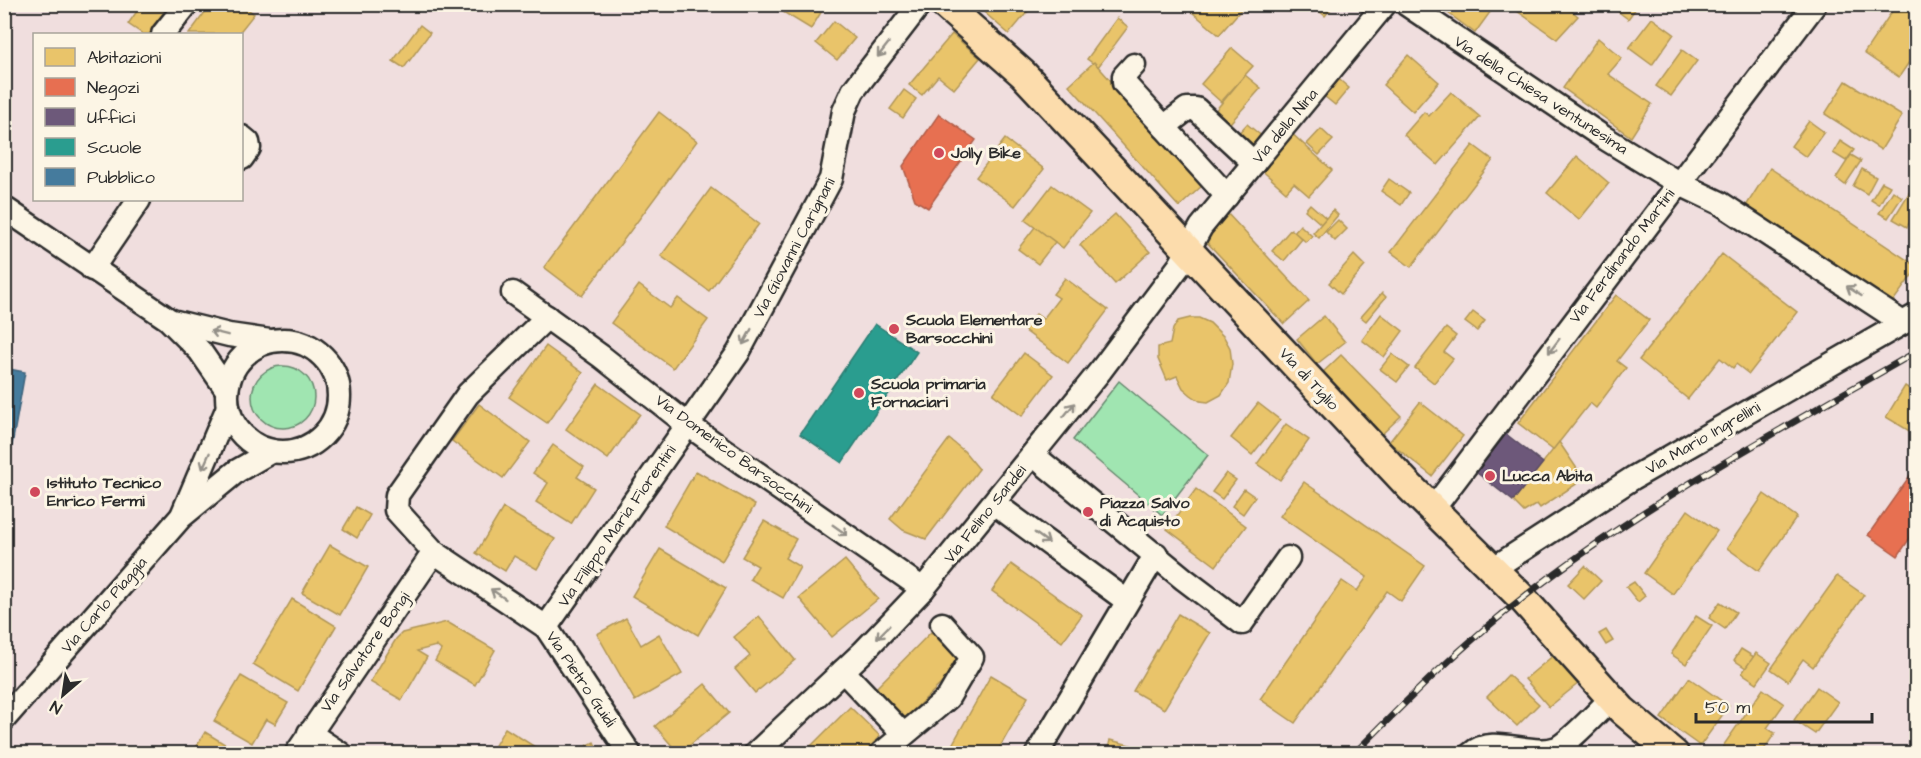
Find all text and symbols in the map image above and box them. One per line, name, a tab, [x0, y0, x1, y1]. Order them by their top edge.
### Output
street label: Via della Chiesa ventunesima	[1450, 30, 1632, 160]
legend	[33, 33, 243, 201]
one-way arrow	[877, 42, 890, 58]
text: Abitazioni	[87, 45, 162, 70]
text: Negozi	[87, 75, 139, 101]
street label: Via della Nina	[1247, 84, 1323, 168]
text: Uffici	[87, 105, 136, 130]
text: Scuole	[87, 135, 142, 160]
place label: Jolly Bike	[950, 142, 1021, 165]
marker: Jolly Bike	[932, 146, 946, 160]
text: Pubblico	[87, 165, 155, 190]
street label: Via Giovanni Carignani	[748, 173, 842, 323]
street label: Via Ferdinando Martini	[1564, 184, 1680, 328]
one-way arrow	[1846, 284, 1863, 297]
place label: Scuola Elementare Barsocchini	[905, 309, 1043, 349]
marker: Scuola Elementare Barsocchini	[887, 322, 901, 336]
one-way arrow	[209, 326, 228, 338]
one-way arrow	[741, 328, 753, 345]
one-way arrow	[1548, 338, 1560, 354]
street label: Via di Tiglio	[1273, 343, 1344, 416]
place label: Scuola primaria Fornaciari	[870, 373, 987, 413]
marker: Scuola primaria Fornaciari	[852, 386, 866, 400]
street label: Via Domenico Barsocchini	[651, 389, 818, 519]
street label: Via Mario Ingrellini	[1642, 396, 1765, 481]
one-way arrow	[1063, 402, 1076, 418]
street label: Via Filippo Maria Fiorentini	[553, 440, 682, 611]
one-way arrow	[199, 452, 211, 470]
street label: Via Felino Sandei	[938, 460, 1032, 568]
place label: Lucca Abita	[1502, 465, 1593, 487]
marker: Lucca Abita	[1483, 469, 1497, 483]
place label: Istituto Tecnico Enrico Fermi	[47, 472, 162, 512]
marker: Istituto Tecnico Enrico Fermi	[28, 485, 42, 499]
place label: Piazza Salvo di Acquisto	[1099, 492, 1190, 532]
marker: Piazza Salvo di Acquisto	[1081, 505, 1095, 519]
one-way arrow	[831, 524, 847, 536]
one-way arrow	[1033, 532, 1049, 545]
street label: Via Carlo Piaggia	[56, 552, 153, 659]
street label: Via Salvatore Bongi	[315, 587, 416, 717]
one-way arrow	[490, 588, 507, 600]
one-way arrow	[876, 625, 891, 640]
street label: Via Pietro Guidi	[541, 627, 622, 732]
north arrow	[33, 665, 93, 725]
scale bar	[1696, 686, 1872, 724]
text: N	[46, 695, 66, 719]
text: 50 m	[1705, 695, 1750, 720]

